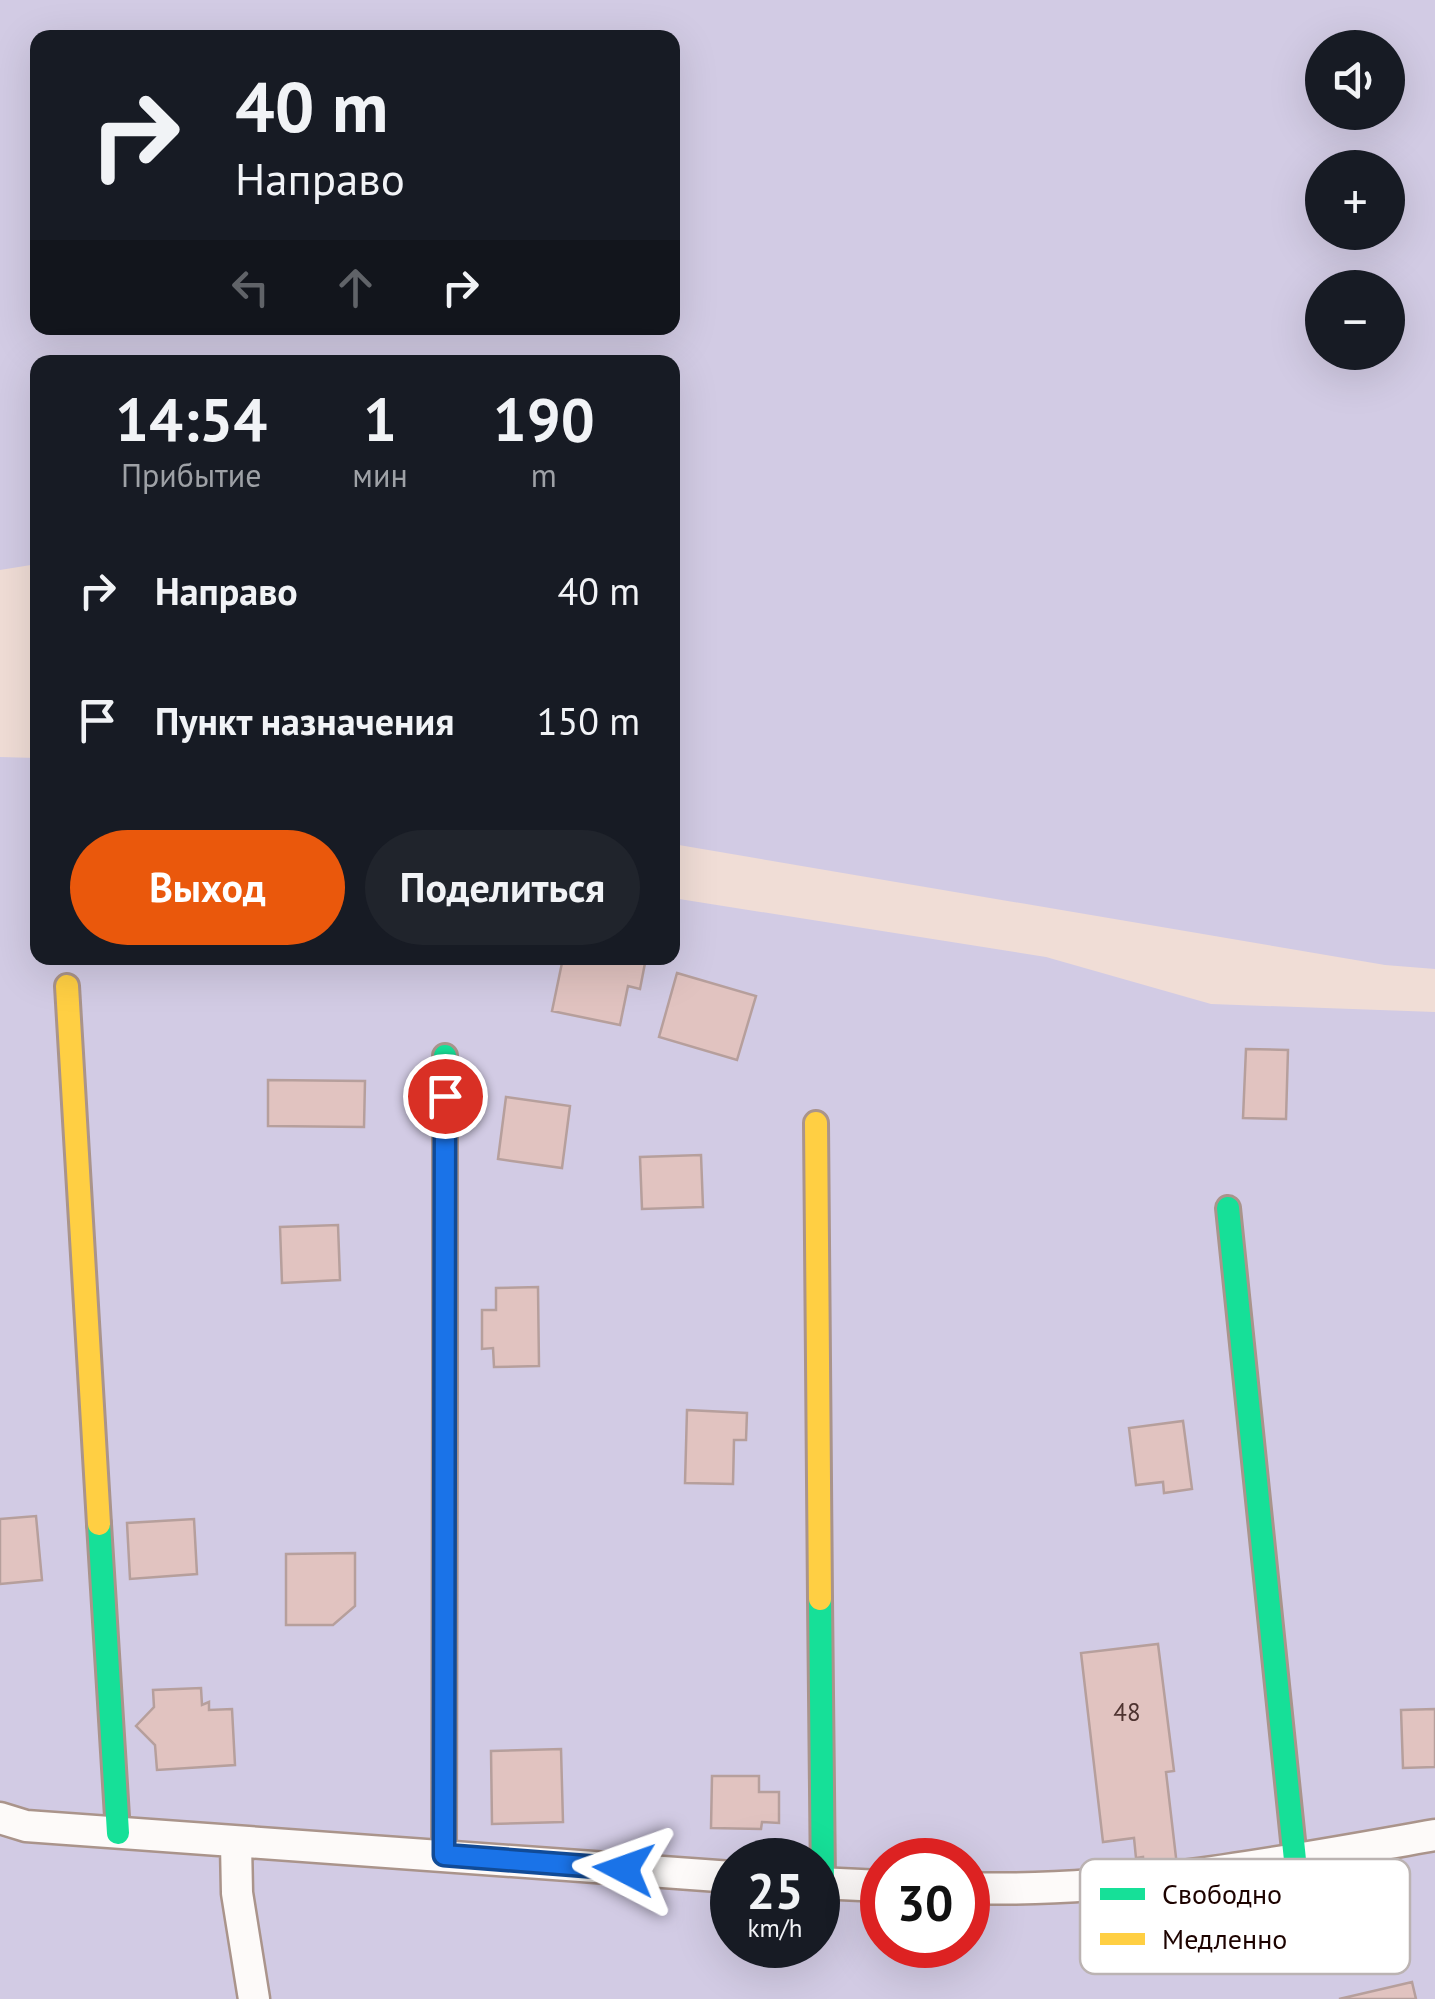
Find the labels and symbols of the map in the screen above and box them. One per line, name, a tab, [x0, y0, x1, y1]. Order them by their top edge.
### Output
pin	[403, 1054, 488, 1139]
house number: 48	[1113, 1696, 1141, 1728]
position arrow	[572, 1817, 676, 1921]
speed limit sign: 30	[860, 1838, 990, 1968]
legend	[1080, 1859, 1410, 1974]
text: Свободно	[1162, 1875, 1282, 1912]
text: Медленно	[1162, 1920, 1287, 1957]

